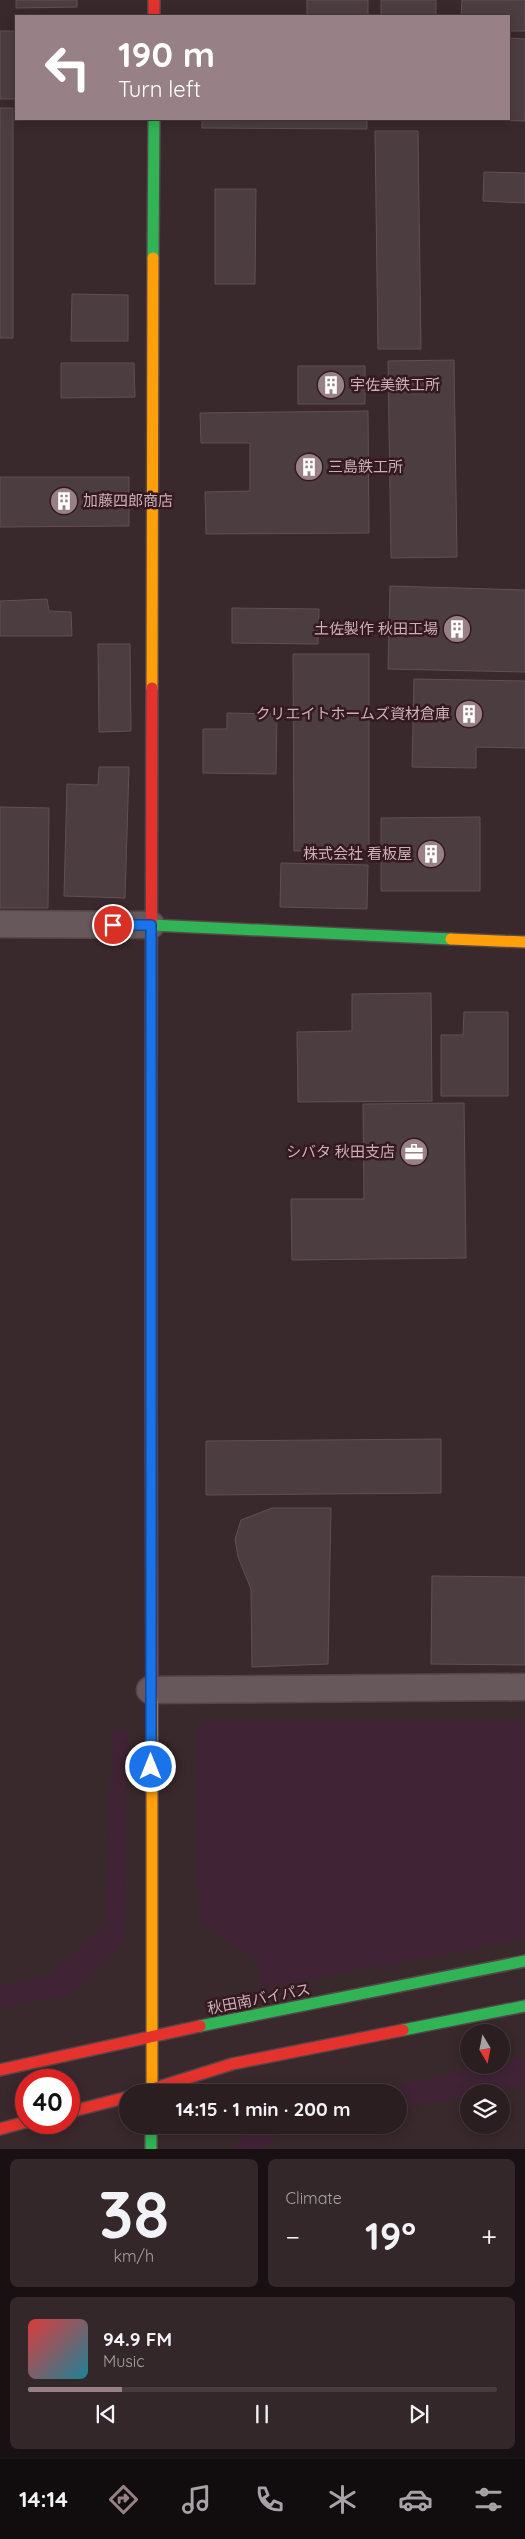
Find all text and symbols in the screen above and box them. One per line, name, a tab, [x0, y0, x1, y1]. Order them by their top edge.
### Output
text: 190 m	[118, 32, 215, 76]
icon: left	[35, 35, 100, 100]
text: Turn left	[118, 75, 201, 103]
building icon: 宇佐美鉄工所	[316, 370, 346, 400]
place label: 宇佐美鉄工所	[350, 375, 440, 394]
building icon: 三島鉄工所	[294, 452, 324, 482]
place label: 三島鉄工所	[328, 457, 403, 476]
building icon: 加藤四郎商店	[49, 486, 79, 516]
place label: 加藤四郎商店	[83, 491, 173, 510]
building icon: 土佐製作 秋田工場	[442, 614, 472, 644]
place label: 土佐製作 秋田工場	[314, 619, 438, 638]
building icon: クリエイトホームズ資材倉庫	[454, 699, 484, 729]
place label: クリエイトホームズ資材倉庫	[255, 704, 450, 723]
building icon: 株式会社 看板屋	[416, 839, 446, 869]
place label: 株式会社 看板屋	[303, 844, 412, 863]
pin	[92, 904, 134, 946]
icon: arrive	[99, 911, 127, 939]
office icon: シバタ 秋田支店	[399, 1137, 429, 1167]
place label: シバタ 秋田支店	[286, 1142, 395, 1161]
position arrow	[124, 1740, 176, 1792]
street label: 秋田南バイパス	[206, 1979, 312, 2018]
north arrow	[460, 2024, 510, 2074]
map controls	[460, 2024, 510, 2134]
speed limit sign: 40	[15, 2069, 80, 2134]
button: layers	[460, 2084, 510, 2134]
text: 14:15 · 1 min · 200 m	[176, 2097, 350, 2121]
text: 38	[98, 2173, 169, 2254]
text: Climate	[286, 2188, 342, 2208]
text: 19°	[365, 2212, 416, 2260]
text: −	[286, 2219, 300, 2254]
text: +	[481, 2219, 497, 2254]
text: km/h	[113, 2246, 154, 2266]
text: 94.9 FM	[103, 2327, 172, 2351]
text: Music	[103, 2351, 145, 2371]
icon: previous	[92, 2400, 120, 2428]
icon: pause	[248, 2400, 276, 2428]
icon: next	[405, 2400, 433, 2428]
icon: directions	[106, 2482, 141, 2517]
icon: music	[179, 2482, 214, 2517]
icon: phone	[252, 2482, 287, 2517]
icon: climate	[325, 2482, 360, 2517]
icon: car	[398, 2482, 433, 2517]
icon: filters	[471, 2482, 506, 2517]
text: 14:14	[19, 2485, 68, 2513]

